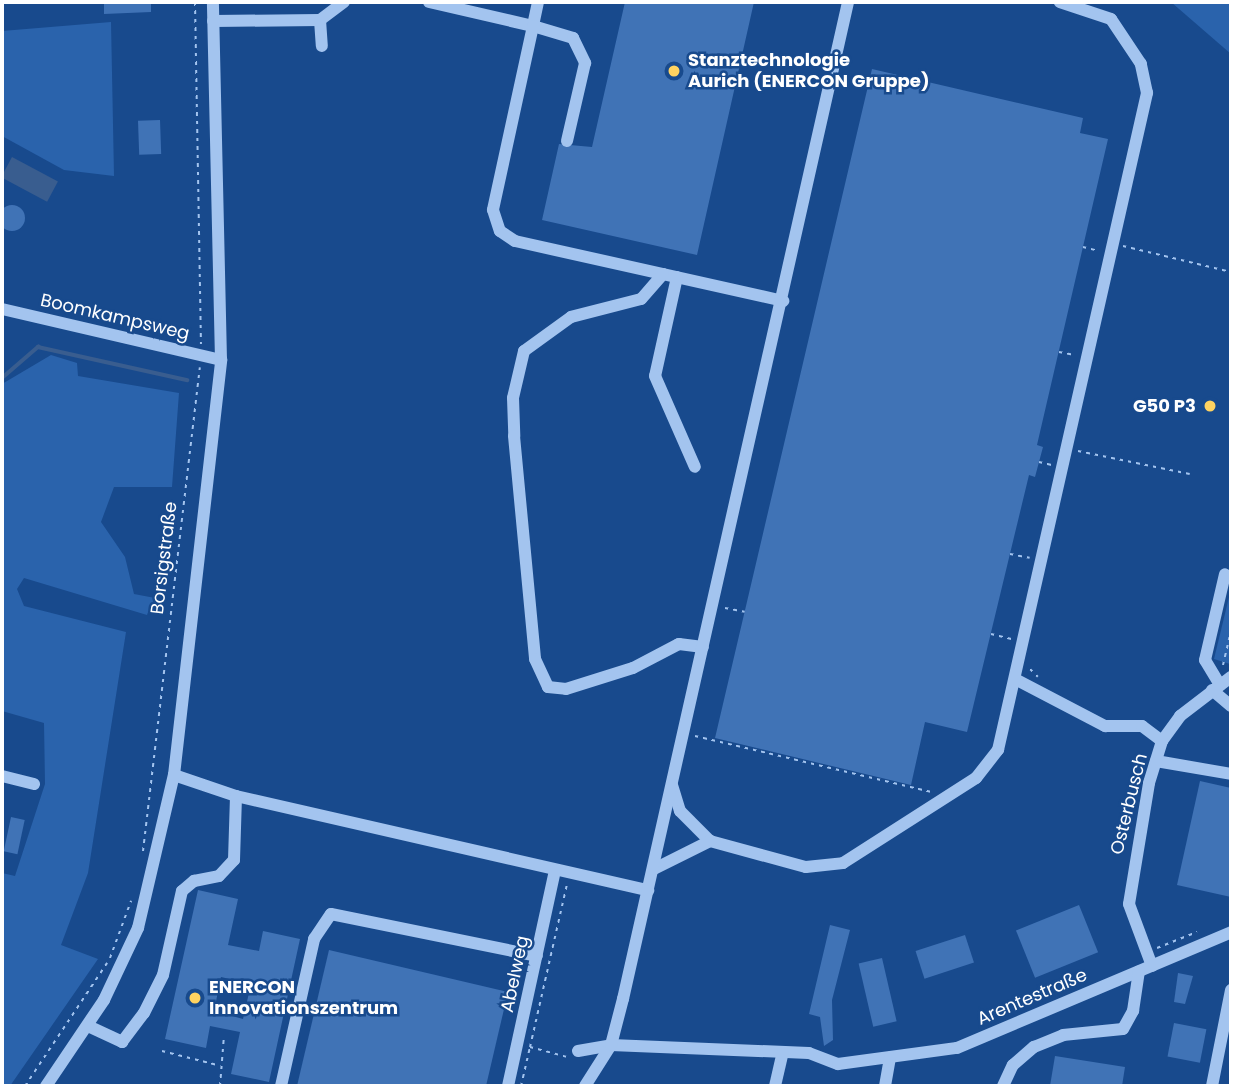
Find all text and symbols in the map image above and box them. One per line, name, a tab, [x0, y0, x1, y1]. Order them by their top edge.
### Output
place label: Stanztechnologie Aurich (ENERCON Gruppe)	[688, 50, 929, 92]
marker: Stanztechnologie Aurich (ENERCON Gruppe)	[666, 63, 682, 79]
street label: Boomkampsweg	[38, 289, 192, 345]
place label: G50 P3	[1133, 395, 1196, 417]
marker: G50 P3	[1202, 398, 1218, 414]
street label: Borsigstraße	[146, 500, 182, 616]
street label: Osterbusch	[1106, 751, 1152, 857]
street label: Abelweg	[496, 934, 534, 1014]
street label: Arentestraße	[974, 964, 1090, 1030]
place label: ENERCON Innovationszentrum	[209, 977, 398, 1020]
marker: ENERCON Innovationszentrum	[187, 990, 203, 1006]

